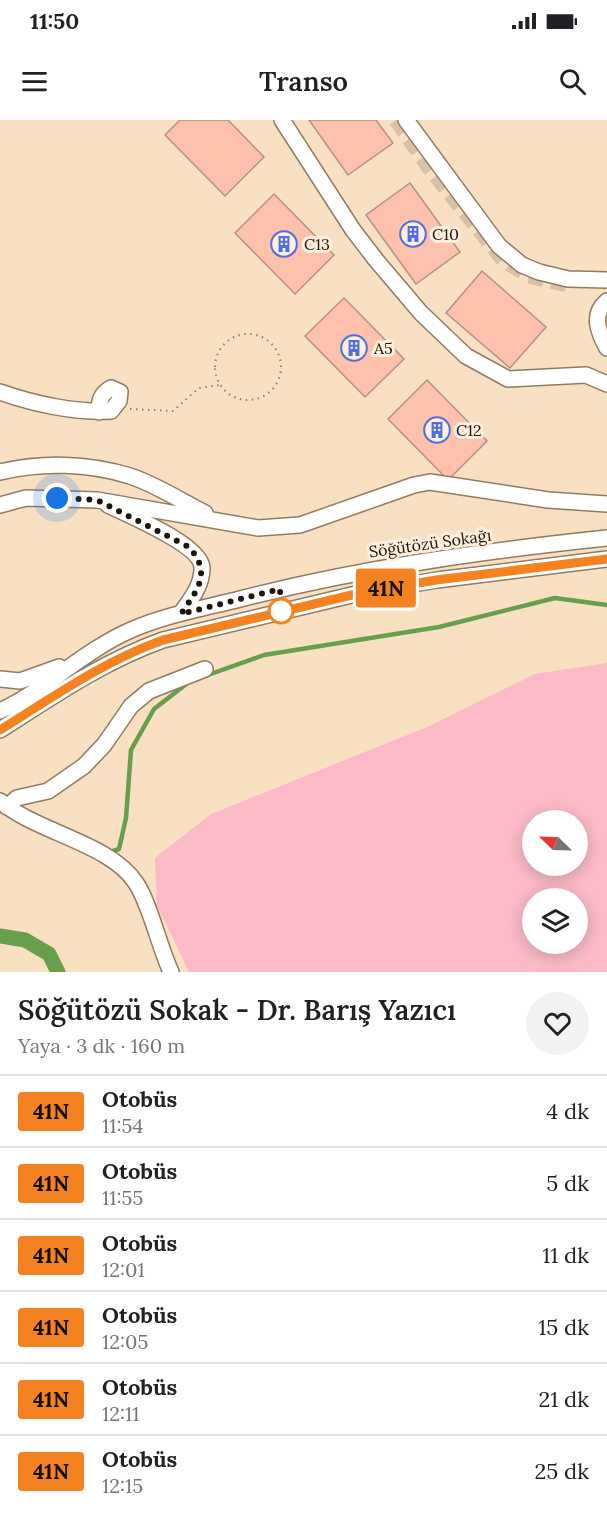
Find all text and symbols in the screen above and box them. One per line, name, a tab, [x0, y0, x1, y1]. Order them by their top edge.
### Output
text: 11:50	[30, 7, 79, 35]
text: Transo	[259, 64, 348, 98]
icon: menu	[18, 65, 51, 98]
icon: search	[556, 65, 589, 98]
building icon: C10	[398, 219, 428, 249]
place label: C10	[432, 224, 459, 244]
building icon: C13	[269, 229, 299, 259]
place label: C13	[304, 234, 330, 254]
building icon: A5	[339, 333, 369, 363]
place label: A5	[373, 338, 393, 358]
building icon: C12	[422, 415, 452, 445]
place label: C12	[456, 420, 482, 440]
your location	[42, 483, 72, 513]
street label: Söğütözü Sokağı	[368, 525, 492, 561]
line badge: 41N	[352, 568, 420, 608]
text: 41N	[368, 575, 404, 602]
unlabelled marker	[268, 598, 294, 624]
north arrow	[522, 810, 588, 876]
map controls	[522, 810, 588, 954]
button: layers	[522, 888, 588, 954]
text: Söğütözü Sokak - Dr. Barış Yazıcı	[18, 992, 456, 1028]
button: heart	[526, 992, 589, 1055]
text: Yaya · 3 dk · 160 m	[18, 1033, 185, 1058]
text: Otobüs	[102, 1085, 177, 1113]
text: 4 dk	[546, 1097, 589, 1125]
text: 41N	[33, 1098, 69, 1125]
text: 11:54	[102, 1113, 143, 1138]
text: Otobüs	[102, 1157, 177, 1185]
text: 5 dk	[546, 1169, 589, 1197]
text: 41N	[33, 1170, 69, 1197]
text: 11:55	[102, 1185, 143, 1210]
text: Otobüs	[102, 1229, 177, 1257]
text: 11 dk	[542, 1241, 589, 1269]
text: 41N	[33, 1242, 69, 1269]
text: 12:01	[102, 1257, 145, 1282]
text: Otobüs	[102, 1301, 177, 1329]
text: 15 dk	[538, 1313, 589, 1341]
text: 41N	[33, 1314, 69, 1341]
text: 12:05	[102, 1329, 148, 1354]
text: Otobüs	[102, 1373, 177, 1401]
text: 21 dk	[538, 1385, 589, 1413]
text: 41N	[33, 1386, 69, 1413]
text: 12:11	[102, 1401, 140, 1426]
text: Otobüs	[102, 1445, 177, 1473]
text: 25 dk	[534, 1457, 589, 1485]
text: 41N	[33, 1458, 69, 1485]
text: 12:15	[102, 1473, 143, 1498]

